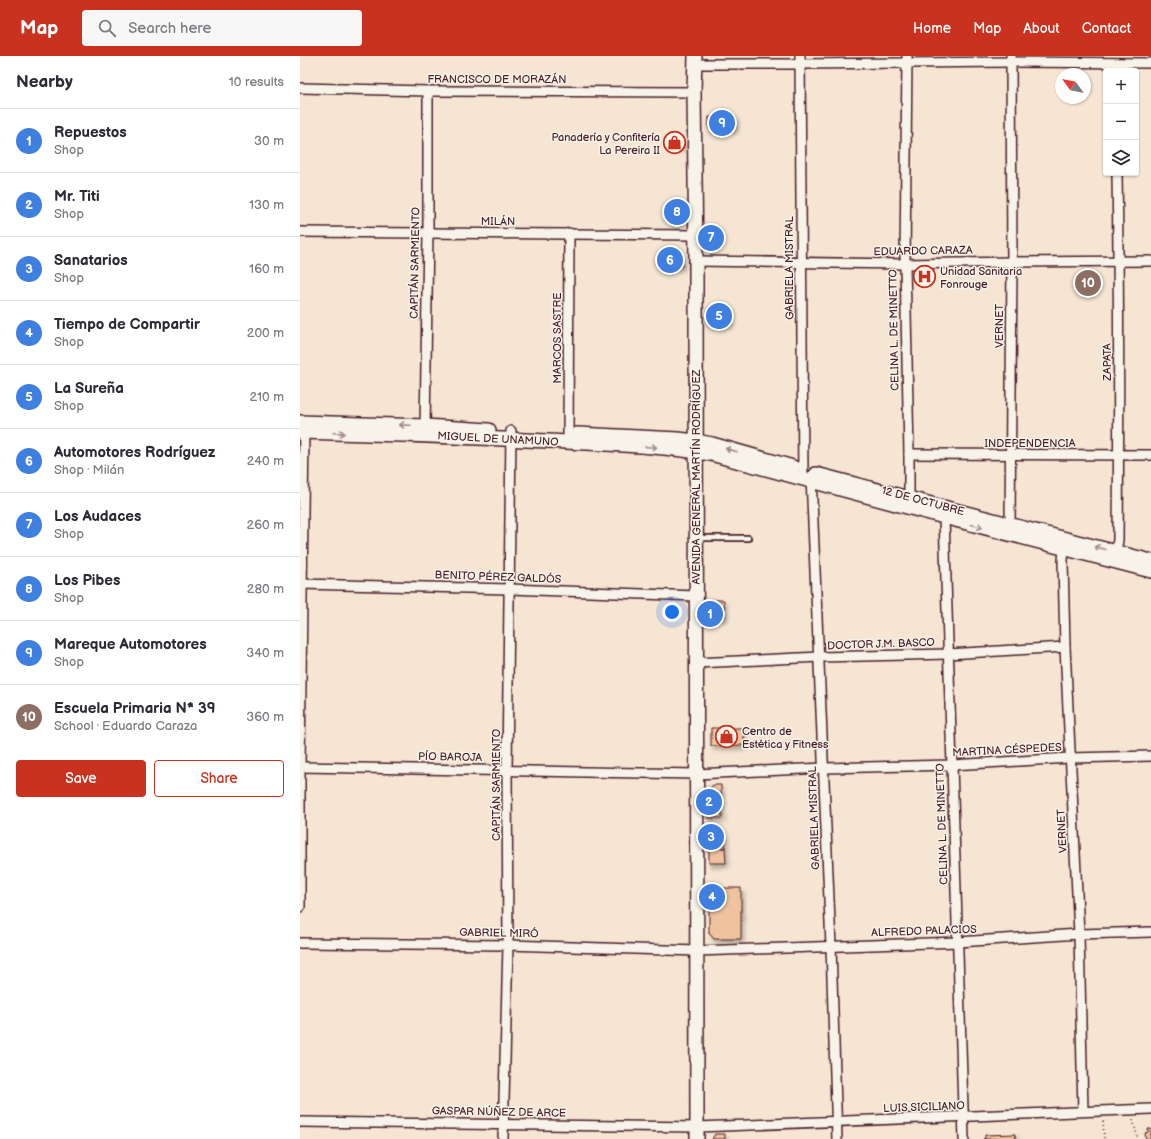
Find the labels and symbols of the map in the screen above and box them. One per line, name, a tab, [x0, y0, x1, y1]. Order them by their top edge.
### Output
north arrow	[1055, 68, 1091, 104]
street label: FRANCISCO DE MORAZÁN	[428, 72, 566, 86]
pin: 9	[709, 108, 735, 138]
shop icon: Panadería y Confitería La Pereira II	[662, 130, 688, 156]
place label: Panadería y Confitería La Pereira II	[551, 131, 661, 157]
pin: 8	[664, 197, 690, 227]
street label: CAPITÁN SARMIENTO	[407, 207, 422, 319]
street label: MILÁN	[481, 214, 515, 228]
street label: GABRIELA MISTRAL	[783, 215, 796, 320]
pin: 7	[698, 223, 724, 253]
street label: EDUARDO CARAZA	[873, 244, 973, 258]
pin: 6	[657, 245, 683, 275]
hospital icon: Unidad Sanitaria Fonrouge	[912, 264, 938, 290]
place label: Unidad Sanitaria Fonrouge	[940, 265, 1022, 291]
pin: 10	[1075, 268, 1101, 298]
street label: CELINA L. DE MINETTO	[886, 269, 902, 391]
street label: MARCOS SASTRE	[551, 292, 564, 384]
pin: 5	[706, 301, 732, 331]
street label: VERNET	[993, 304, 1006, 348]
street label: ZAPATA	[1101, 343, 1114, 382]
street label: AVENIDA GENERAL MARTÍN RODRÍGUEZ	[689, 369, 703, 584]
one-way arrow	[399, 422, 412, 429]
one-way arrow	[332, 429, 345, 437]
street label: MIGUEL DE UNAMUNO	[437, 429, 559, 449]
street label: INDEPENDENCIA	[985, 437, 1076, 450]
one-way arrow	[644, 444, 657, 451]
one-way arrow	[724, 445, 737, 453]
street label: 12 DE OCTUBRE	[880, 484, 966, 518]
one-way arrow	[970, 523, 983, 530]
one-way arrow	[1093, 543, 1106, 551]
street label: BENITO PÉREZ GALDÓS	[434, 567, 562, 586]
pin: 1	[697, 599, 723, 629]
your location	[662, 602, 682, 622]
street label: DOCTOR J.M. BASCO	[827, 636, 935, 652]
shop icon: Centro de Estética y Fitness	[714, 724, 740, 750]
place label: Centro de Estética y Fitness	[742, 725, 829, 751]
street label: CAPITÁN SARMIENTO	[489, 729, 503, 841]
street label: MARTINA CÉSPEDES	[952, 740, 1062, 759]
street label: PÍO BAROJA	[418, 749, 482, 764]
street label: CELINA L. DE MINETTO	[933, 763, 951, 885]
street label: GABRIELA MISTRAL	[806, 765, 822, 870]
pin: 2	[696, 787, 722, 817]
street label: VERNET	[1054, 808, 1070, 853]
pin: 3	[698, 822, 724, 852]
pin: 4	[699, 882, 725, 912]
street label: ALFREDO PALACIOS	[871, 923, 977, 939]
street label: GABRIEL MIRÓ	[459, 925, 539, 940]
street label: LUIS SICILIANO	[883, 1099, 965, 1115]
street label: GASPAR NÚÑEZ DE ARCE	[432, 1103, 566, 1120]

